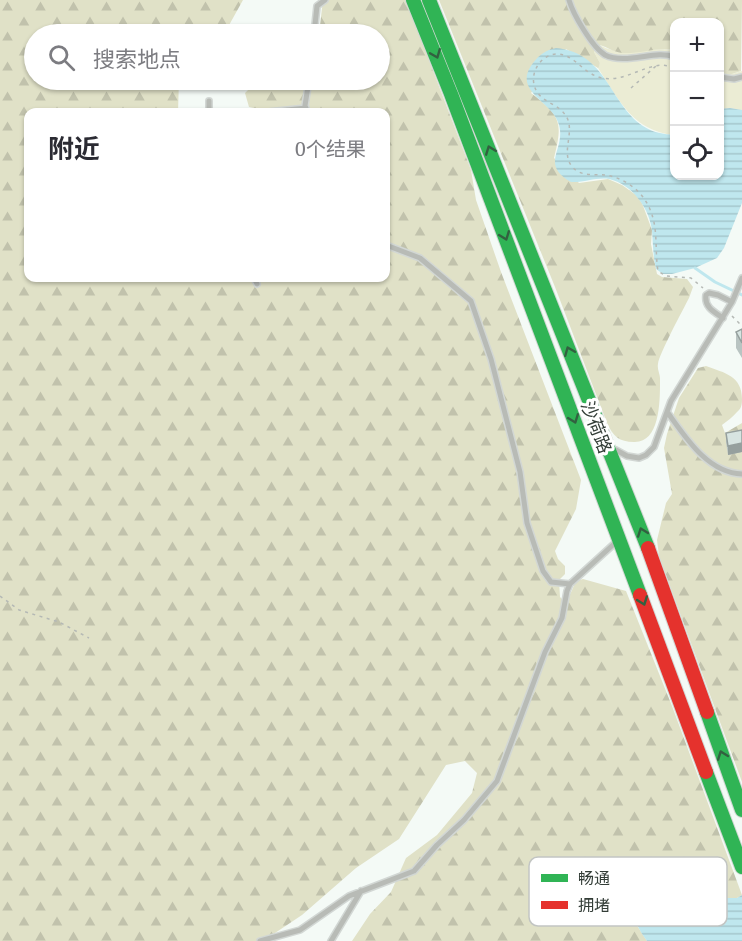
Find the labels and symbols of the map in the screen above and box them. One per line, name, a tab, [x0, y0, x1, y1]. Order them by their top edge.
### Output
one-way arrow	[429, 48, 441, 59]
one-way arrow	[484, 146, 497, 156]
one-way arrow	[498, 230, 511, 241]
one-way arrow	[564, 347, 576, 358]
street label: 沙荷路	[576, 397, 618, 457]
one-way arrow	[567, 413, 580, 423]
one-way arrow	[636, 527, 649, 538]
one-way arrow	[635, 595, 648, 606]
one-way arrow	[717, 750, 730, 761]
legend	[529, 857, 727, 926]
text: 畅通	[578, 867, 610, 889]
text: 拥堵	[578, 894, 610, 916]

